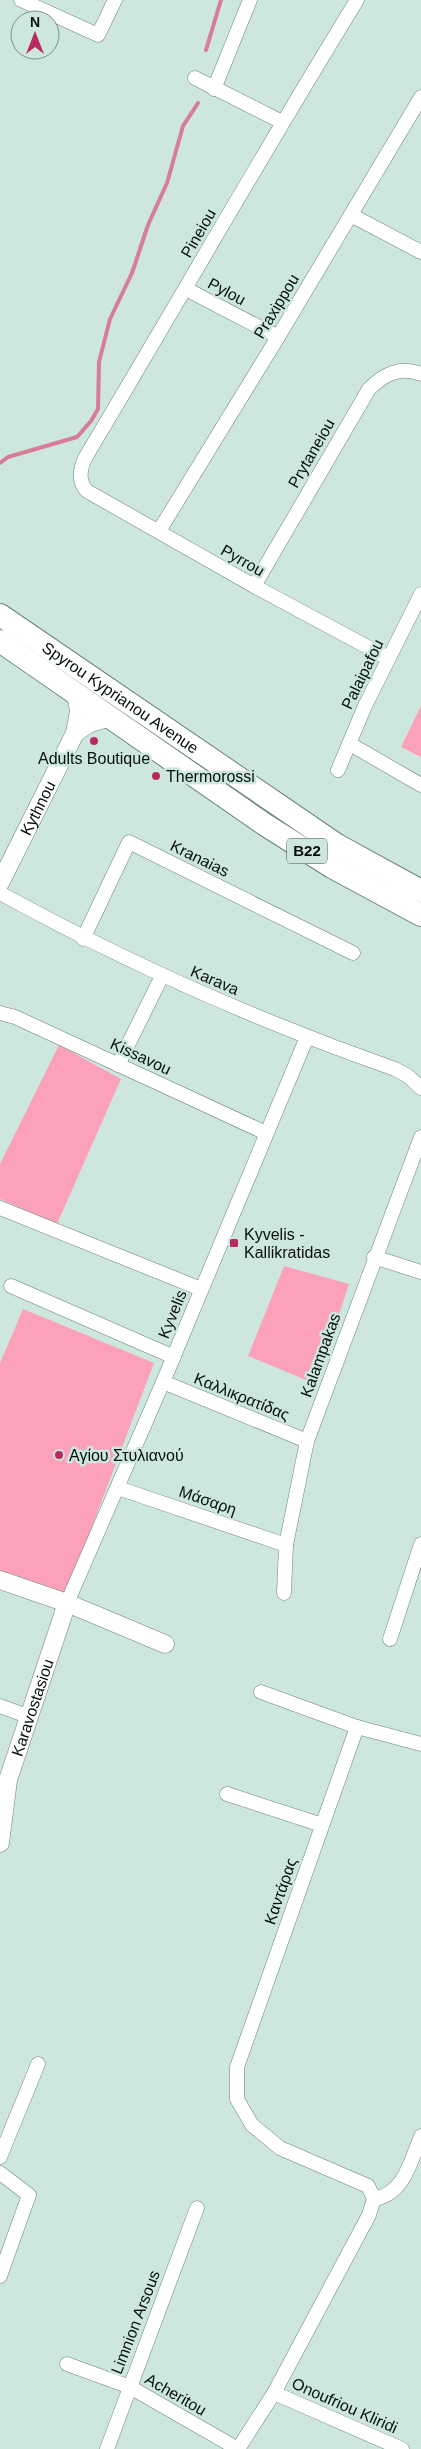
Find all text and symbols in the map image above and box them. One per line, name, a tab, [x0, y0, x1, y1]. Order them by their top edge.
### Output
north arrow	[10, 10, 60, 60]
text: N	[30, 14, 40, 30]
street label: Pineiou	[178, 206, 219, 261]
street label: Praxippou	[251, 271, 302, 342]
street label: Pylou	[205, 275, 248, 308]
street label: Prytaneiou	[285, 416, 338, 491]
street label: Pyrrou	[218, 541, 267, 580]
street label: Palaipafou	[338, 637, 387, 712]
street label: Spyrou Kyprianou Avenue	[39, 639, 202, 757]
marker: Adults Boutique	[88, 735, 100, 747]
place label: Adults Boutique	[38, 750, 150, 767]
place label: Thermorossi	[166, 768, 255, 785]
marker: Thermorossi	[150, 770, 162, 782]
street label: Kythnou	[17, 778, 59, 838]
street label: Kranaias	[168, 837, 232, 880]
road number: B22	[287, 838, 327, 864]
street label: Karava	[188, 963, 242, 998]
street label: Kissavou	[108, 1035, 174, 1078]
place label: Kyvelis - Kallikratidas	[244, 1226, 330, 1261]
marker: Kyvelis - Kallikratidas	[228, 1237, 240, 1249]
street label: Kyvelis	[155, 1288, 190, 1341]
street label: Kalampakas	[297, 1311, 344, 1399]
street label: Καλλικρατίδας	[192, 1370, 292, 1423]
place label: Αγίου Στυλιανού	[69, 1447, 184, 1464]
marker: Αγίου Στυλιανού	[53, 1449, 65, 1461]
street label: Μάσαρη	[177, 1483, 239, 1518]
street label: Karavostasiou	[9, 1657, 57, 1758]
street label: Καντάρας	[261, 1855, 300, 1927]
street label: Limnion Arsous	[108, 2268, 163, 2376]
street label: Acheritou	[142, 2370, 209, 2419]
street label: Onoufriou Kliridi	[289, 2375, 400, 2436]

